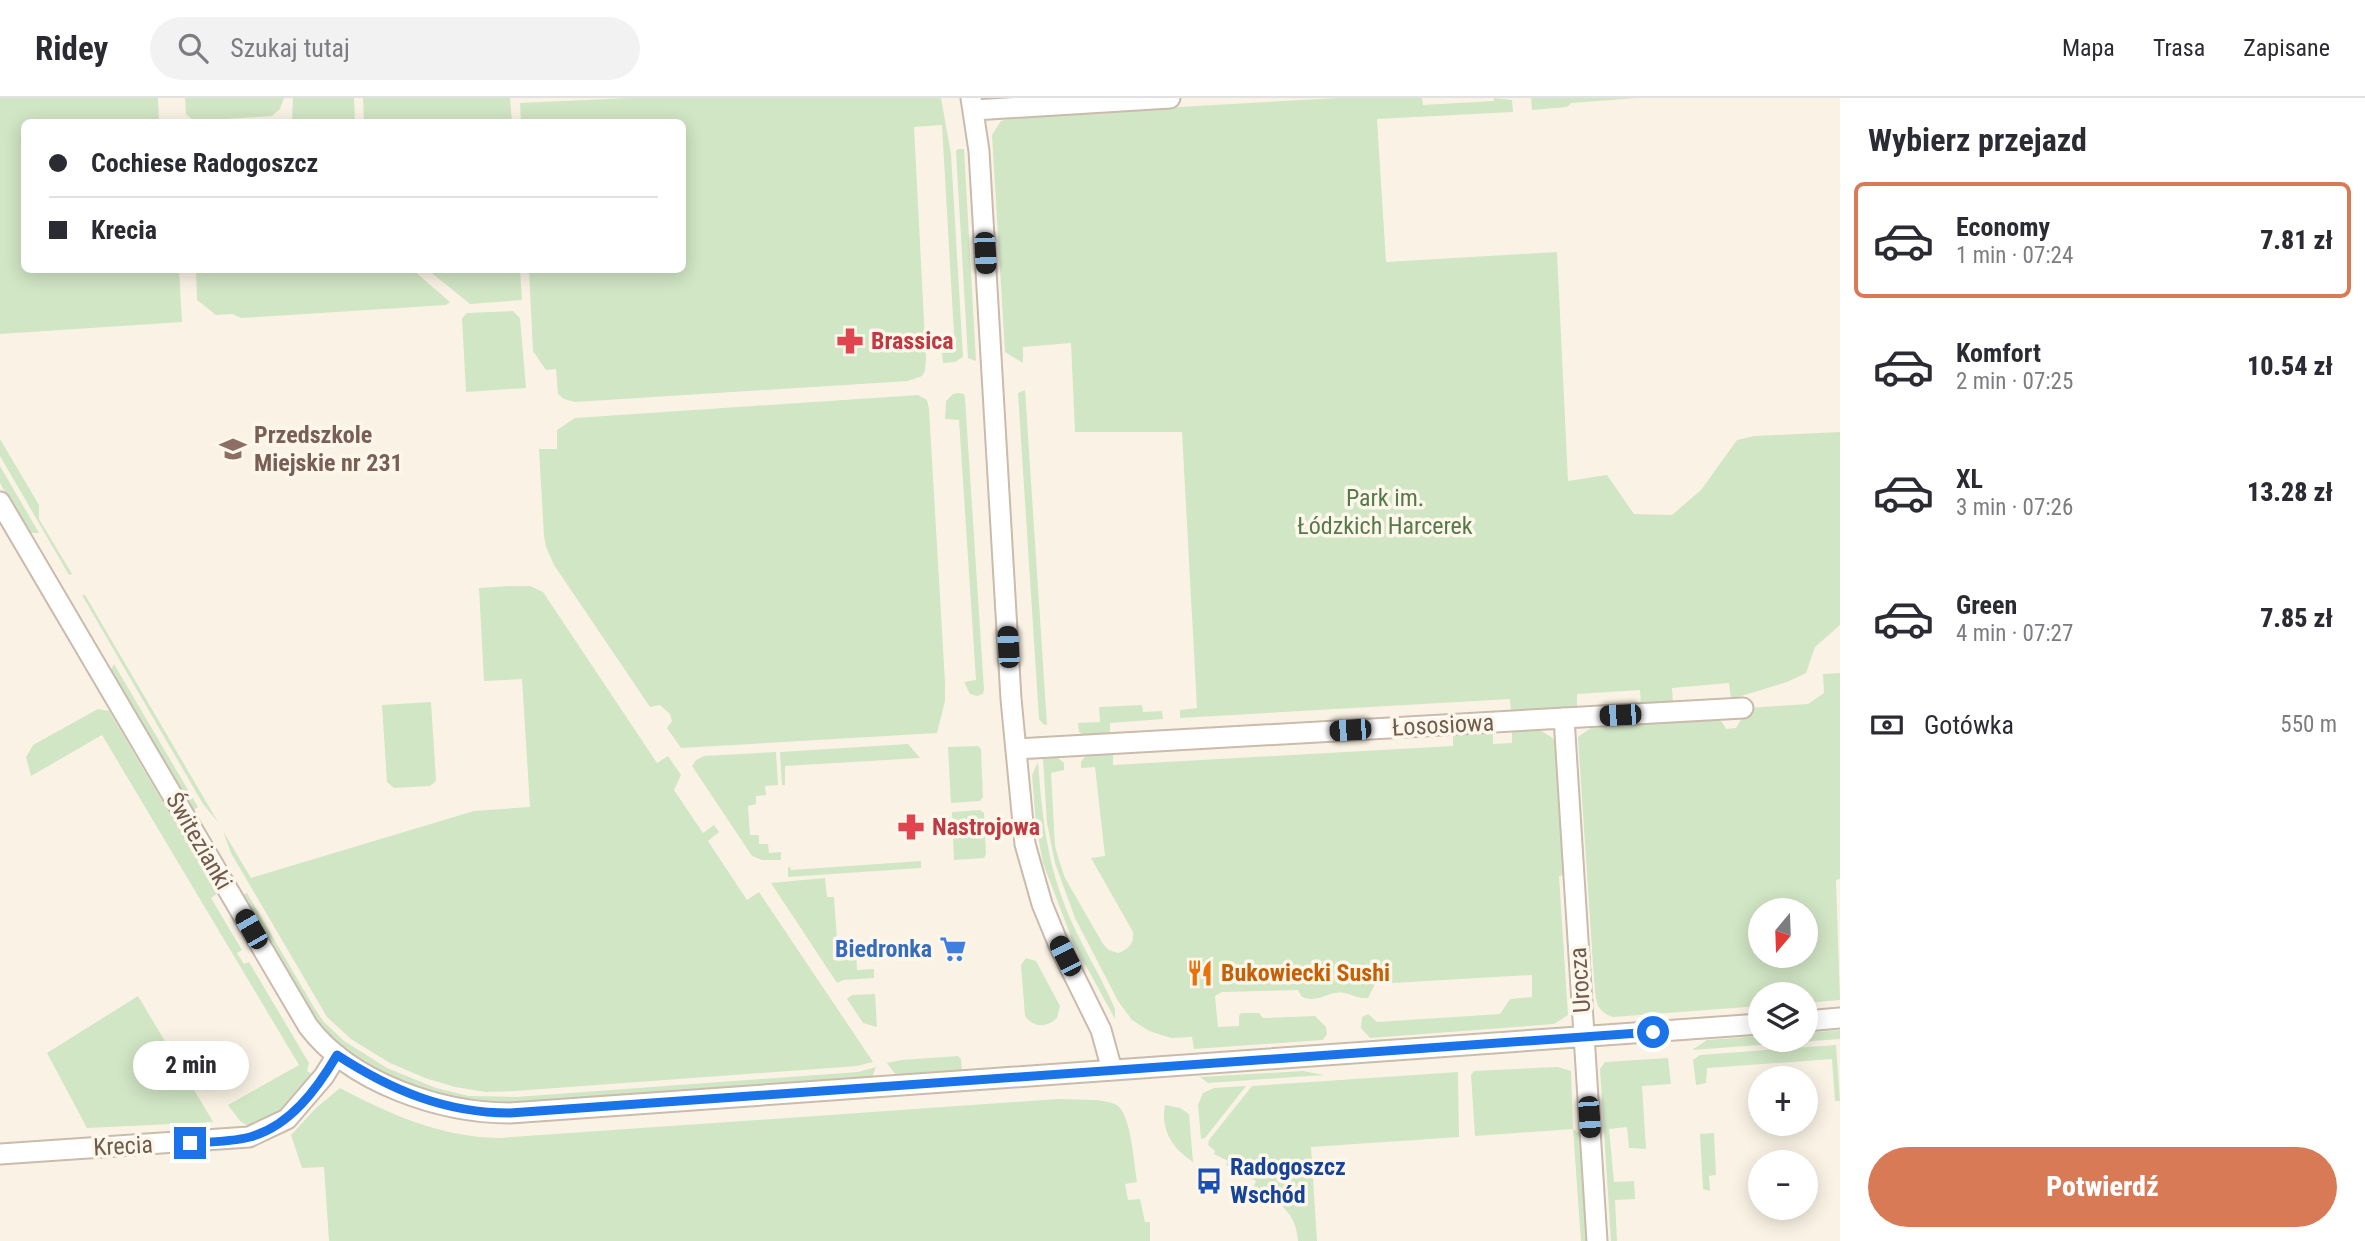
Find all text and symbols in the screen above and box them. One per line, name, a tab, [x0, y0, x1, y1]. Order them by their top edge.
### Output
search box	[150, 17, 640, 80]
text: Ridey	[35, 29, 108, 68]
icon: search	[174, 29, 212, 67]
text: Szukaj tutaj	[230, 33, 350, 63]
text: Mapa	[2062, 34, 2115, 62]
text: Trasa	[2153, 34, 2205, 62]
text: Zapisane	[2243, 34, 2330, 62]
text: Wybierz przejazd	[1868, 121, 2087, 159]
text: Cochiese Radogoszcz	[91, 148, 318, 178]
icon: car	[1872, 209, 1935, 272]
text: Economy	[1956, 212, 2050, 242]
text: Krecia	[91, 215, 157, 245]
text: 7.81 zł	[2260, 225, 2333, 255]
car	[974, 231, 997, 275]
text: 1 min · 07:24	[1956, 242, 2073, 269]
pharmacy icon: Brassica	[835, 326, 865, 356]
place label: Brassica	[871, 327, 954, 355]
icon: car	[1872, 335, 1935, 398]
text: Komfort	[1956, 338, 2041, 368]
text: 10.54 zł	[2247, 351, 2333, 381]
text: 2 min · 07:25	[1956, 368, 2073, 395]
place label: Przedszkole Miejskie nr 231	[254, 421, 403, 477]
school or university icon: Przedszkole Miejskie nr 231	[218, 434, 248, 464]
icon: car	[1872, 461, 1935, 524]
text: XL	[1956, 464, 1983, 494]
text: 13.28 zł	[2247, 477, 2333, 507]
park label: Park im. Łódzkich Harcerek	[1297, 484, 1473, 540]
text: 3 min · 07:26	[1956, 494, 2073, 521]
icon: car	[1872, 587, 1935, 650]
text: Green	[1956, 590, 2017, 620]
text: 7.85 zł	[2260, 603, 2333, 633]
text: 4 min · 07:27	[1956, 620, 2073, 647]
car	[997, 625, 1020, 669]
car	[1599, 703, 1642, 727]
icon: cash	[1868, 706, 1906, 744]
street label: Łososiowa	[1391, 708, 1495, 742]
text: Gotówka	[1924, 710, 2014, 740]
text: 550 m	[2280, 711, 2337, 738]
car	[1329, 718, 1372, 742]
street label: Świtezianki	[160, 787, 238, 895]
pharmacy icon: Nastrojowa	[896, 812, 926, 842]
place label: Nastrojowa	[932, 813, 1040, 841]
north arrow	[1748, 898, 1818, 968]
map controls	[1748, 898, 1818, 1220]
car	[232, 906, 271, 952]
car	[1047, 933, 1084, 979]
supermarket icon: Biedronka	[938, 934, 968, 964]
place label: Biedronka	[835, 935, 932, 963]
street label: Urocza	[1564, 946, 1596, 1014]
restaurant icon: Bukowiecki Sushi	[1185, 958, 1215, 988]
place label: Bukowiecki Sushi	[1221, 959, 1390, 987]
button: layers	[1748, 982, 1818, 1052]
route start	[1637, 1016, 1669, 1048]
callout: 2 min	[132, 1042, 248, 1090]
text: 2 min	[165, 1052, 217, 1079]
button: +	[1748, 1066, 1818, 1136]
car	[1578, 1095, 1601, 1139]
route end	[174, 1127, 206, 1159]
street label: Krecia	[93, 1130, 153, 1162]
button: Potwierdź	[1868, 1147, 2337, 1227]
button: −	[1748, 1150, 1818, 1220]
place label: Radogoszcz Wschód	[1230, 1153, 1346, 1209]
bus stop icon: Radogoszcz Wschód	[1194, 1166, 1224, 1196]

